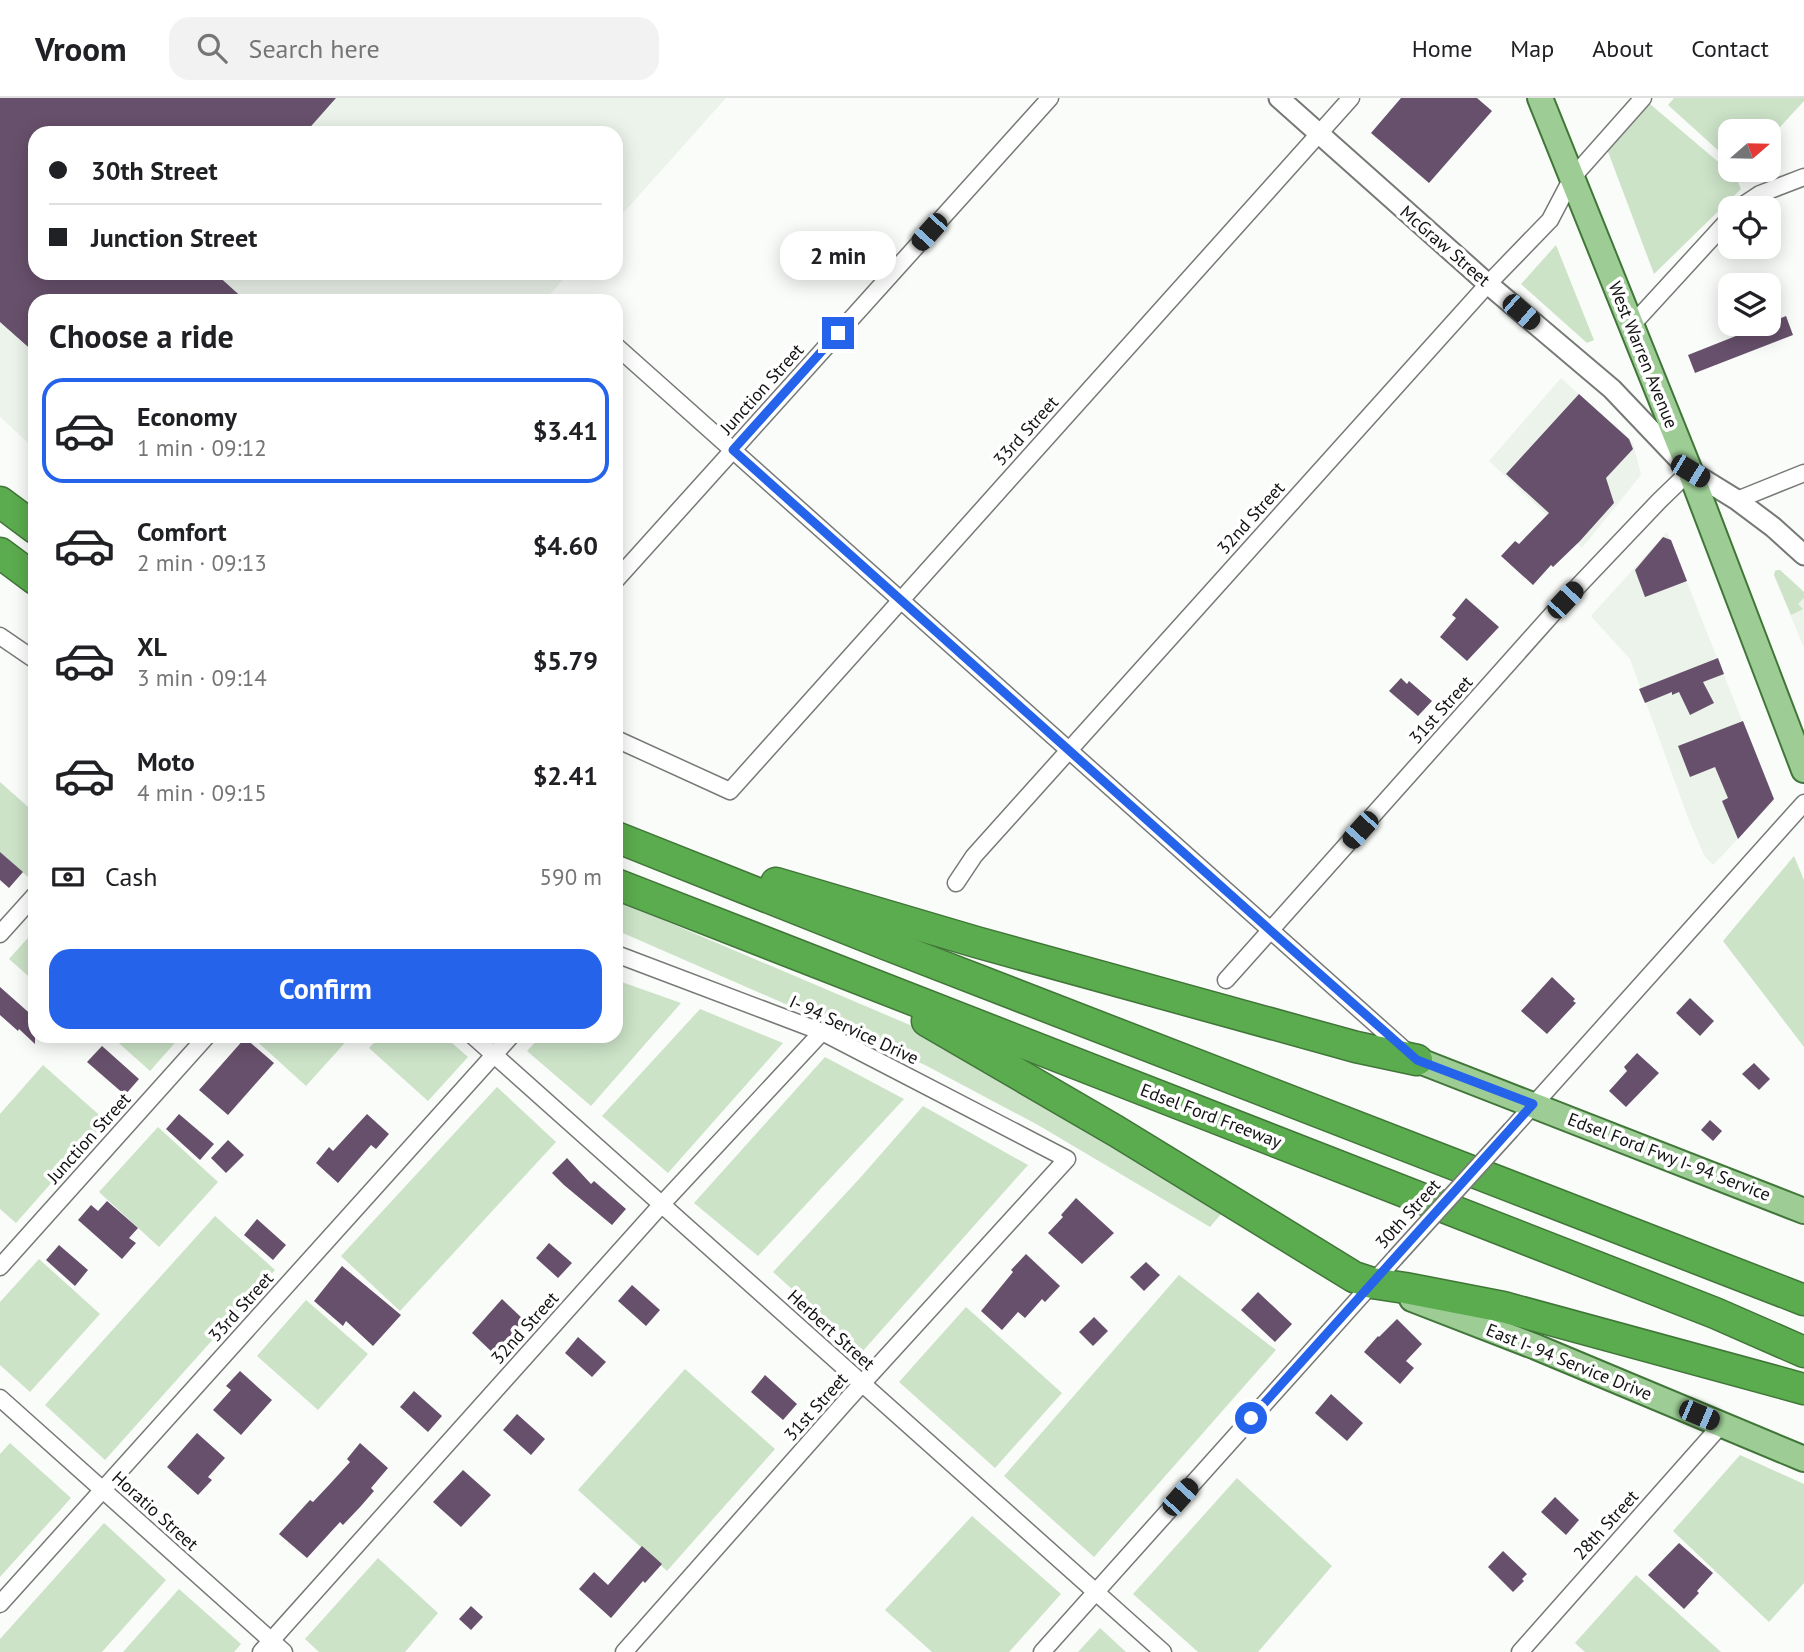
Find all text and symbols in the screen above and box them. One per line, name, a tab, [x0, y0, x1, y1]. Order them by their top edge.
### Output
search box	[169, 17, 659, 80]
text: Vroom	[35, 27, 127, 70]
icon: search	[193, 29, 231, 67]
text: Search here	[249, 32, 380, 65]
text: Home	[1412, 33, 1472, 64]
text: Map	[1510, 33, 1554, 64]
text: About	[1592, 33, 1653, 64]
text: Contact	[1691, 33, 1769, 64]
north arrow	[1718, 119, 1782, 182]
map controls	[1718, 119, 1781, 336]
text: 30th Street	[91, 154, 218, 187]
button: locate	[1718, 196, 1781, 259]
street label: McGraw Street	[1396, 200, 1495, 291]
car	[908, 209, 951, 255]
text: Junction Street	[91, 221, 257, 254]
callout: 2 min	[780, 232, 896, 280]
text: 2 min	[810, 241, 866, 270]
button: layers	[1718, 273, 1781, 336]
street label: West Warren Avenue	[1604, 278, 1683, 432]
car	[1499, 290, 1544, 334]
text: Choose a ride	[49, 315, 234, 357]
route end	[822, 317, 854, 349]
street label: Junction Street	[714, 339, 808, 440]
street label: 33rd Street	[988, 391, 1063, 470]
icon: car	[53, 399, 116, 462]
text: Economy	[137, 400, 237, 433]
text: $3.41	[533, 414, 598, 447]
text: 1 min · 09:12	[137, 433, 267, 462]
car	[1667, 451, 1714, 491]
street label: 32nd Street	[1212, 477, 1289, 559]
icon: car	[53, 514, 116, 577]
text: Comfort	[137, 515, 227, 548]
text: $4.60	[533, 529, 598, 562]
text: 2 min · 09:13	[137, 548, 267, 577]
car	[1543, 577, 1588, 623]
icon: car	[53, 629, 116, 692]
text: XL	[137, 630, 167, 663]
text: $5.79	[533, 644, 598, 677]
text: 3 min · 09:14	[137, 663, 267, 692]
street label: 31st Street	[1404, 671, 1477, 749]
icon: car	[53, 744, 116, 807]
text: Moto	[137, 745, 195, 778]
text: $2.41	[533, 759, 598, 792]
text: 4 min · 09:15	[137, 778, 267, 807]
car	[1339, 807, 1382, 853]
icon: cash	[49, 858, 87, 896]
text: Cash	[105, 860, 157, 893]
text: 590 m	[540, 862, 602, 891]
button: Confirm	[49, 949, 602, 1029]
street label: I- 94 Service Drive	[786, 990, 922, 1070]
street label: Edsel Ford Freeway	[1137, 1078, 1286, 1153]
street label: Junction Street	[41, 1088, 135, 1189]
street label: Edsel Ford Fwy I- 94 Service	[1564, 1107, 1774, 1206]
street label: 30th Street	[1370, 1174, 1445, 1253]
street label: 33rd Street	[203, 1267, 278, 1346]
street label: Herbert Street	[783, 1284, 880, 1375]
street label: 32nd Street	[486, 1287, 563, 1369]
street label: East I- 94 Service Drive	[1483, 1318, 1656, 1405]
street label: 31st Street	[779, 1368, 852, 1446]
car	[1676, 1397, 1723, 1433]
route start	[1235, 1402, 1267, 1434]
street label: Horatio Street	[107, 1466, 203, 1555]
car	[1159, 1474, 1202, 1520]
street label: 28th Street	[1568, 1485, 1643, 1564]

